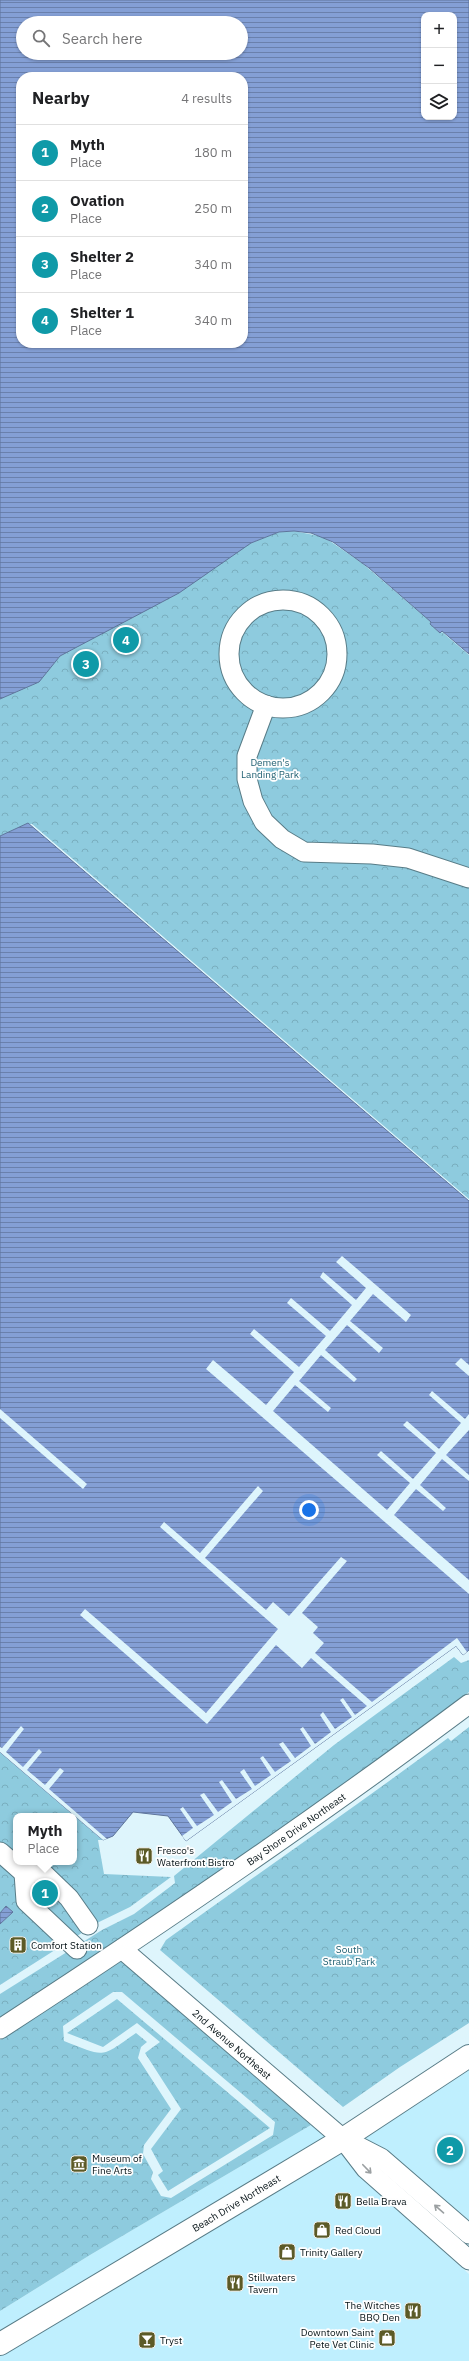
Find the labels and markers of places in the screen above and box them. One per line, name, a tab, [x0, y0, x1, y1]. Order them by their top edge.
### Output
pin: 4	[113, 625, 139, 655]
pin: 3	[73, 649, 99, 679]
place label: Fresco's Waterfront Bistro	[157, 1844, 235, 1869]
restaurant icon: Fresco's Waterfront Bistro	[134, 1846, 154, 1866]
pin: 1	[32, 1878, 58, 1908]
building icon: Comfort Station	[8, 1935, 28, 1955]
place label: Comfort Station	[31, 1939, 102, 1952]
pin: 2	[437, 2135, 463, 2165]
place label: Museum of Fine Arts	[92, 2152, 142, 2177]
museum icon: Museum of Fine Arts	[69, 2154, 89, 2174]
restaurant icon: Bella Brava	[333, 2191, 353, 2211]
place label: Bella Brava	[356, 2195, 407, 2208]
shop icon: Red Cloud	[312, 2220, 332, 2240]
place label: Red Cloud	[335, 2224, 381, 2237]
shop icon: Trinity Gallery	[277, 2242, 297, 2262]
place label: Trinity Gallery	[300, 2246, 362, 2259]
place label: Stillwaters Tavern	[248, 2271, 296, 2296]
restaurant icon: Stillwaters Tavern	[225, 2273, 245, 2293]
place label: The Witches BBQ Den	[345, 2299, 400, 2324]
restaurant icon: The Witches BBQ Den	[403, 2301, 423, 2321]
place label: Downtown Saint Pete Vet Clinic	[301, 2326, 374, 2351]
shop icon: Downtown Saint Pete Vet Clinic	[377, 2328, 397, 2348]
bar icon: Tryst	[137, 2330, 157, 2350]
place label: Tryst	[160, 2334, 183, 2347]

